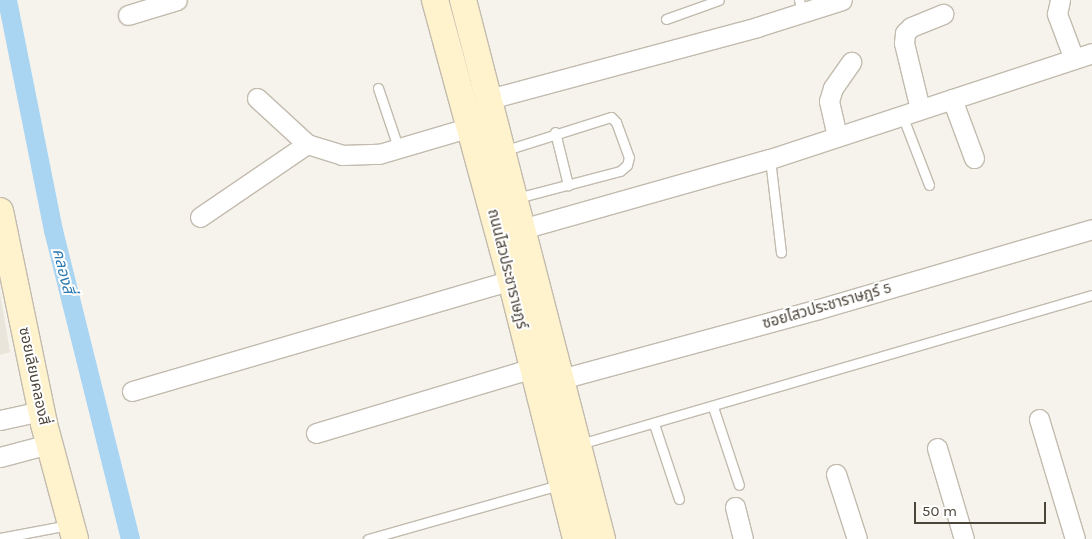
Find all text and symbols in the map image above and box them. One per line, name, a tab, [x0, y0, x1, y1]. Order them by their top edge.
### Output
street label: ถนนไสวประชาราษฎร์	[483, 207, 531, 331]
water label: คลองสี่	[48, 246, 78, 296]
street label: ซอยไสวประชาราษฎร์ 5	[760, 279, 894, 333]
street label: ซอยเลียบคลองสี่	[15, 325, 53, 427]
scale bar	[917, 492, 1050, 524]
text: 50 m	[922, 502, 957, 520]

